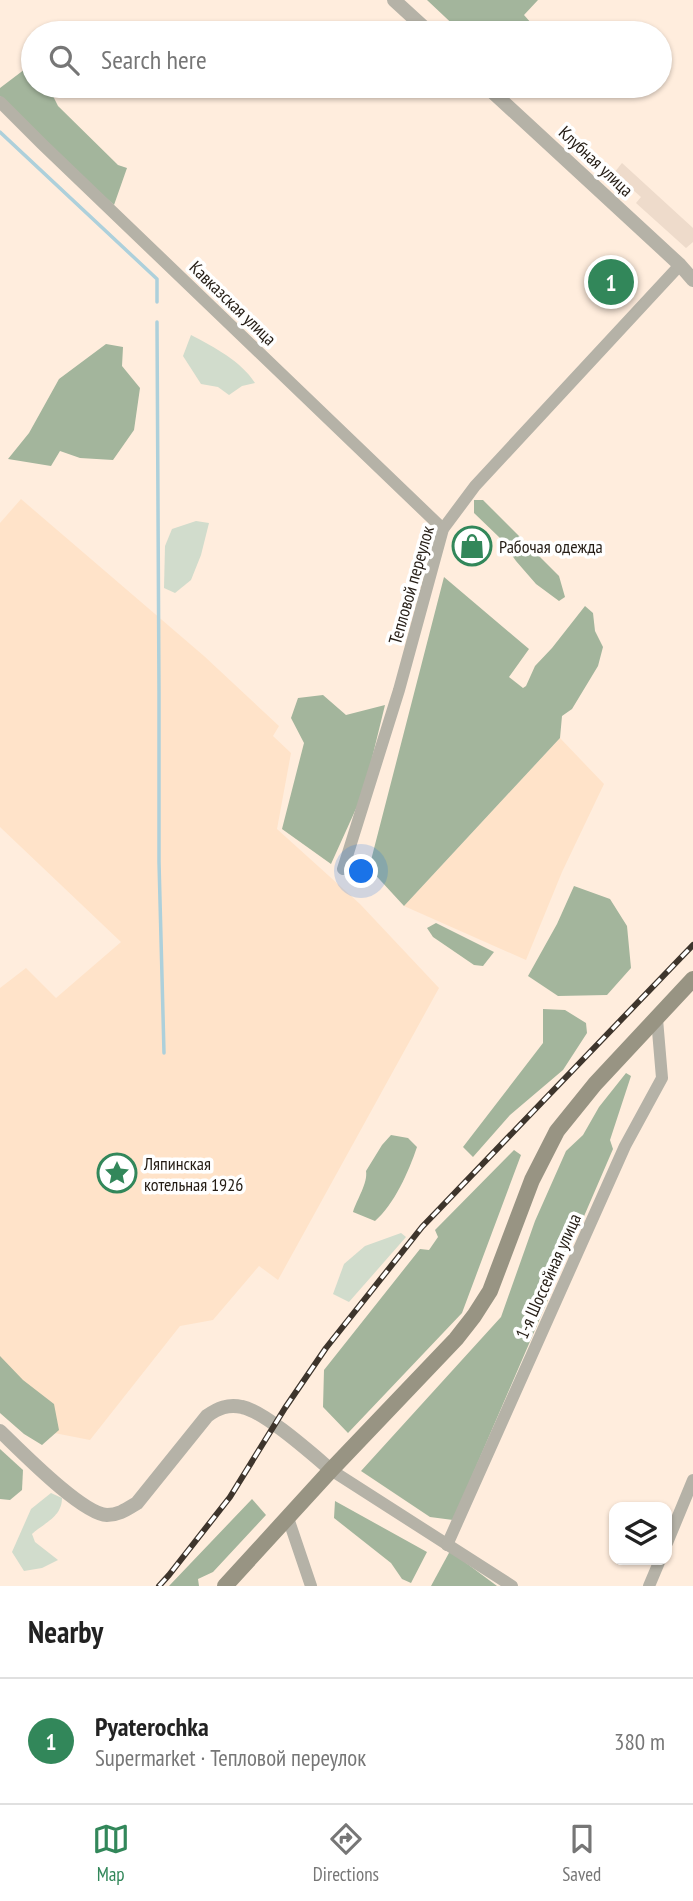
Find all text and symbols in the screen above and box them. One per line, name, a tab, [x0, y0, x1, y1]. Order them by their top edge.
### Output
search box	[21, 21, 672, 98]
icon: search	[45, 41, 83, 79]
text: Search here	[101, 43, 207, 76]
street label: Клубная улица	[554, 121, 638, 201]
street label: Кавказская улица	[185, 256, 281, 350]
pin: 1	[588, 256, 634, 308]
street label: Тепловой переулок	[383, 523, 439, 647]
shop icon: Рабочая одежда	[451, 525, 493, 567]
place label: Рабочая одежда	[499, 535, 603, 558]
your location	[344, 854, 378, 888]
place icon: Ляпинская котельная 1926	[96, 1152, 138, 1194]
place label: Ляпинская котельная 1926	[143, 1152, 243, 1196]
street label: 1-я Шоссейная улица	[510, 1210, 586, 1342]
map controls	[609, 1502, 672, 1565]
button: layers	[609, 1502, 672, 1565]
text: Nearby	[28, 1612, 103, 1651]
text: Pyaterochka	[95, 1710, 209, 1743]
text: 1	[46, 1727, 57, 1756]
text: 380 m	[614, 1727, 665, 1756]
text: Supermarket · Тепловой переулок	[95, 1743, 366, 1772]
tab: Map	[92, 1820, 130, 1886]
tab: Directions	[313, 1820, 379, 1886]
tab: Saved	[562, 1820, 601, 1886]

